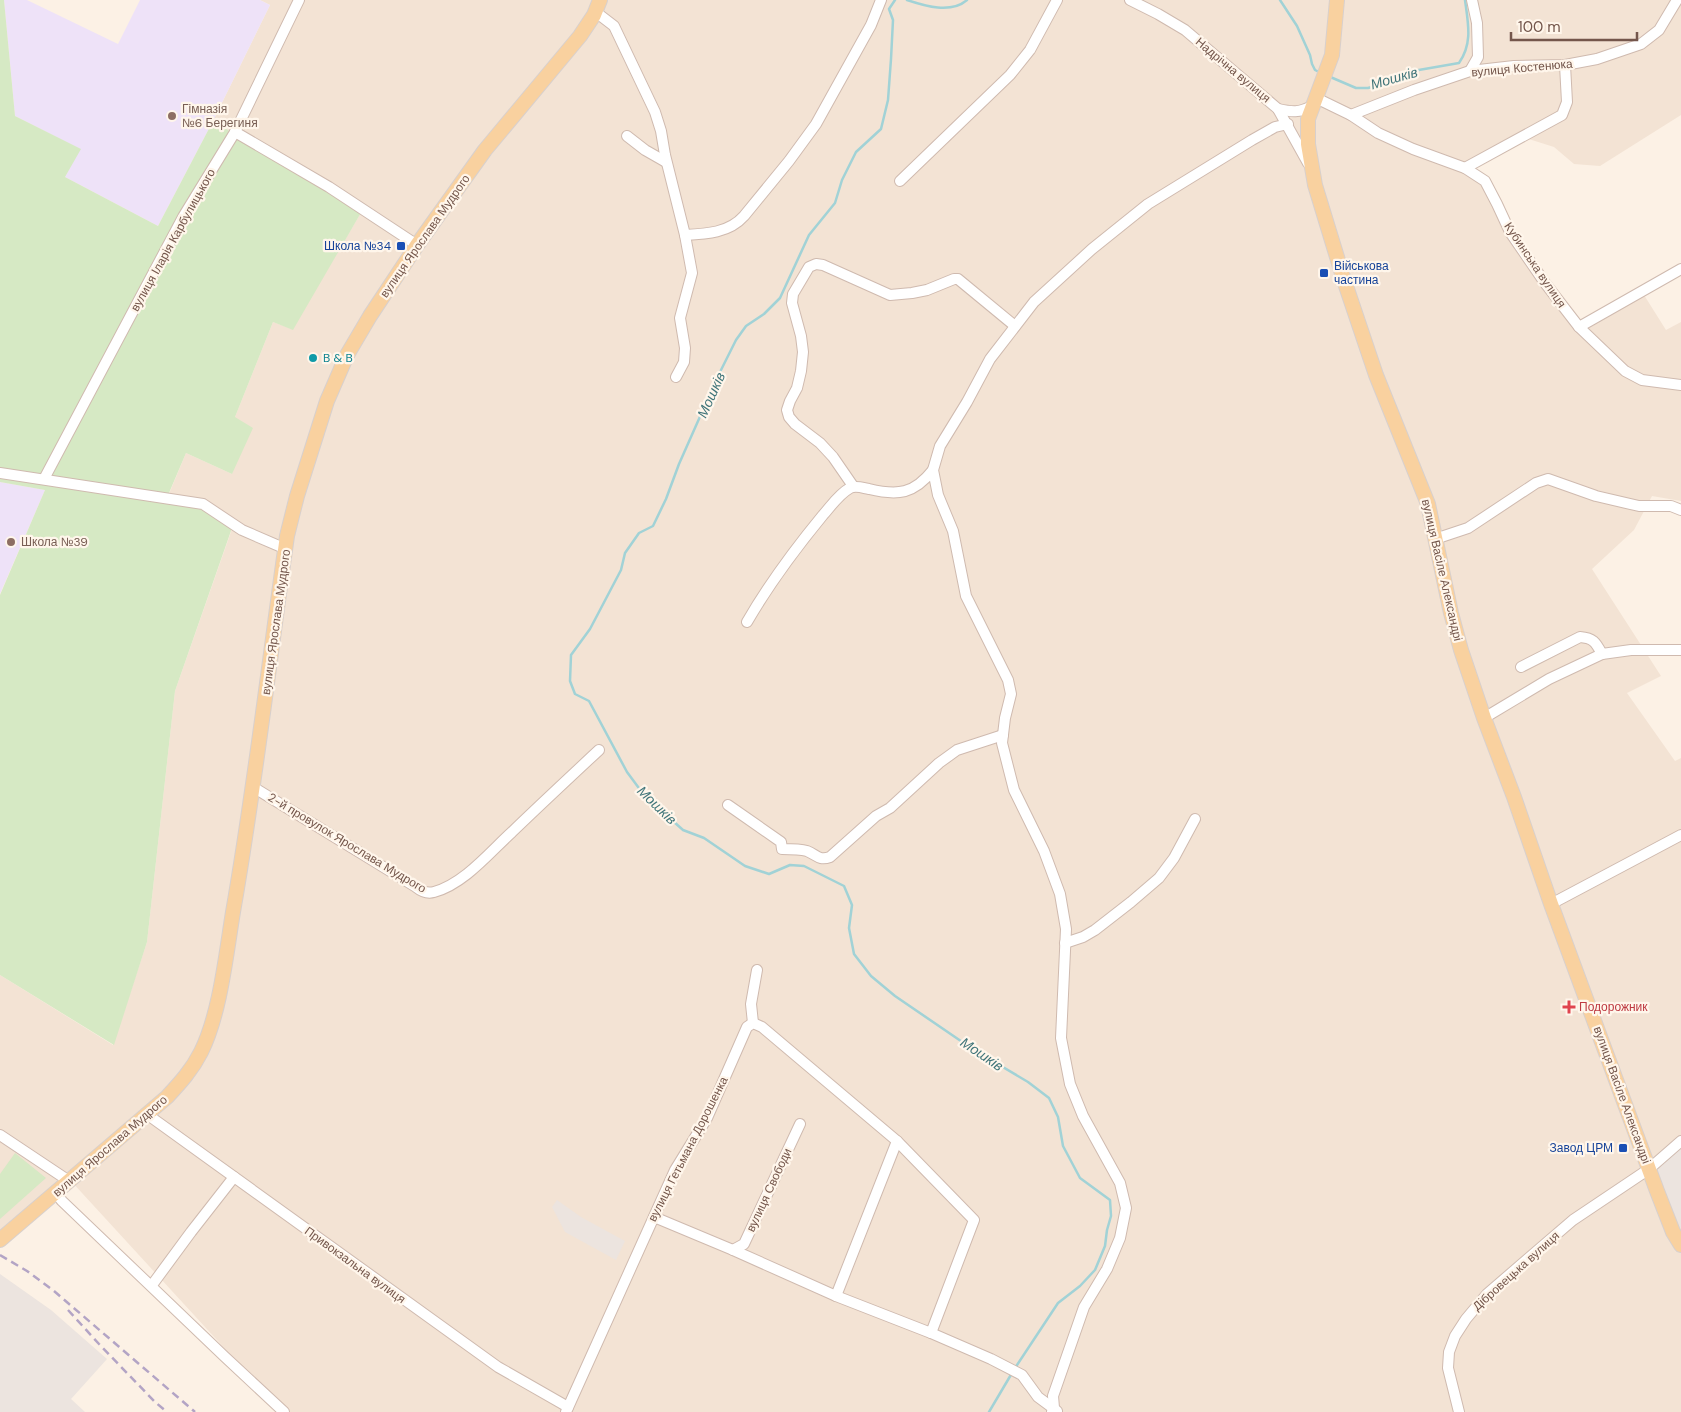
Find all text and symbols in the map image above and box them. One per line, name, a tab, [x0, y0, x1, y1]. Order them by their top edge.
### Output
scale bar	[1511, 10, 1637, 42]
text: 100 m	[1518, 17, 1561, 37]
street label: Надрічна вулиця	[1192, 34, 1274, 106]
street label: вулиця Костенюка	[1471, 56, 1574, 80]
water label: Мошків	[1368, 63, 1420, 93]
place label: Гімназія №6 Берегиня	[182, 101, 258, 131]
marker: Гімназія №6 Берегиня	[166, 110, 178, 122]
street label: вулиця Іларія Карбулицького	[127, 166, 219, 314]
street label: вулиця Ярослава Мудрого	[376, 171, 474, 301]
street label: Кубинська вулиця	[1500, 219, 1570, 311]
place label: Школа №34	[324, 238, 391, 254]
marker: Школа №34	[395, 240, 407, 252]
place label: Військова частина	[1334, 258, 1389, 288]
marker: Військова частина	[1318, 267, 1330, 279]
place label: B & B	[323, 350, 353, 366]
marker: B & B	[307, 352, 319, 364]
water label: Мошків	[693, 369, 729, 421]
street label: вулиця Васіле Александрі	[1418, 498, 1466, 642]
place label: Школа №39	[21, 534, 88, 550]
marker: Школа №39	[5, 536, 17, 548]
street label: вулиця Ярослава Мудрого	[258, 548, 294, 696]
water label: Мошків	[633, 782, 681, 828]
street label: 2-й провулок Ярослава Мудрого	[265, 789, 429, 897]
place label: Подорожник	[1579, 999, 1648, 1015]
marker: Подорожник	[1563, 1001, 1575, 1013]
street label: вулиця Васіле Александрі	[1590, 1024, 1654, 1166]
water label: Мошків	[957, 1033, 1007, 1075]
street label: вулиця Гетьмана Дорошенка	[644, 1074, 732, 1224]
street label: вулиця Ярослава Мудрого	[49, 1092, 171, 1200]
place label: Завод ЦРМ	[1549, 1140, 1613, 1156]
marker: Завод ЦРМ	[1617, 1142, 1629, 1154]
street label: вулиця Свободи	[743, 1146, 795, 1234]
street label: Привокзальна вулиця	[301, 1223, 409, 1307]
street label: Дібровецька вулиця	[1469, 1228, 1563, 1314]

